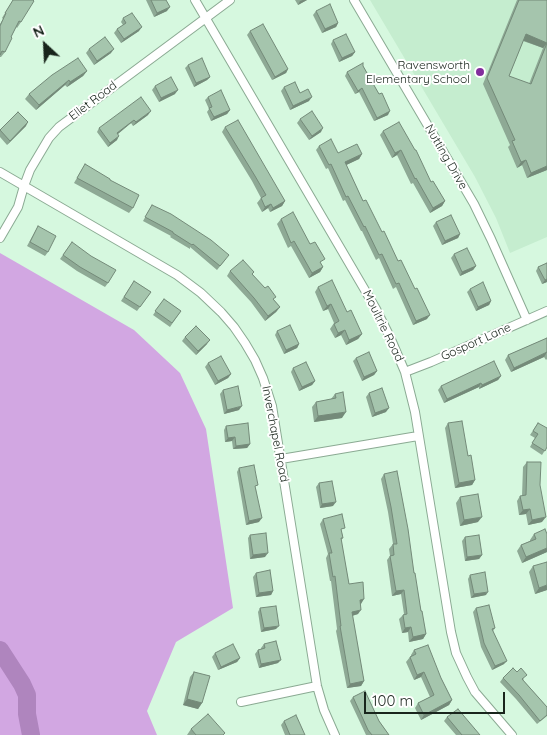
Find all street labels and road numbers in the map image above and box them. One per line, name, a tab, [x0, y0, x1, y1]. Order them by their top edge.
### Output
street label: Ellet Road	[66, 78, 120, 124]
street label: Nutting Drive	[422, 122, 470, 192]
street label: Moultrie Road	[359, 288, 407, 364]
street label: Gosport Lane	[439, 320, 513, 364]
street label: Inverchapel Road	[259, 385, 291, 483]

